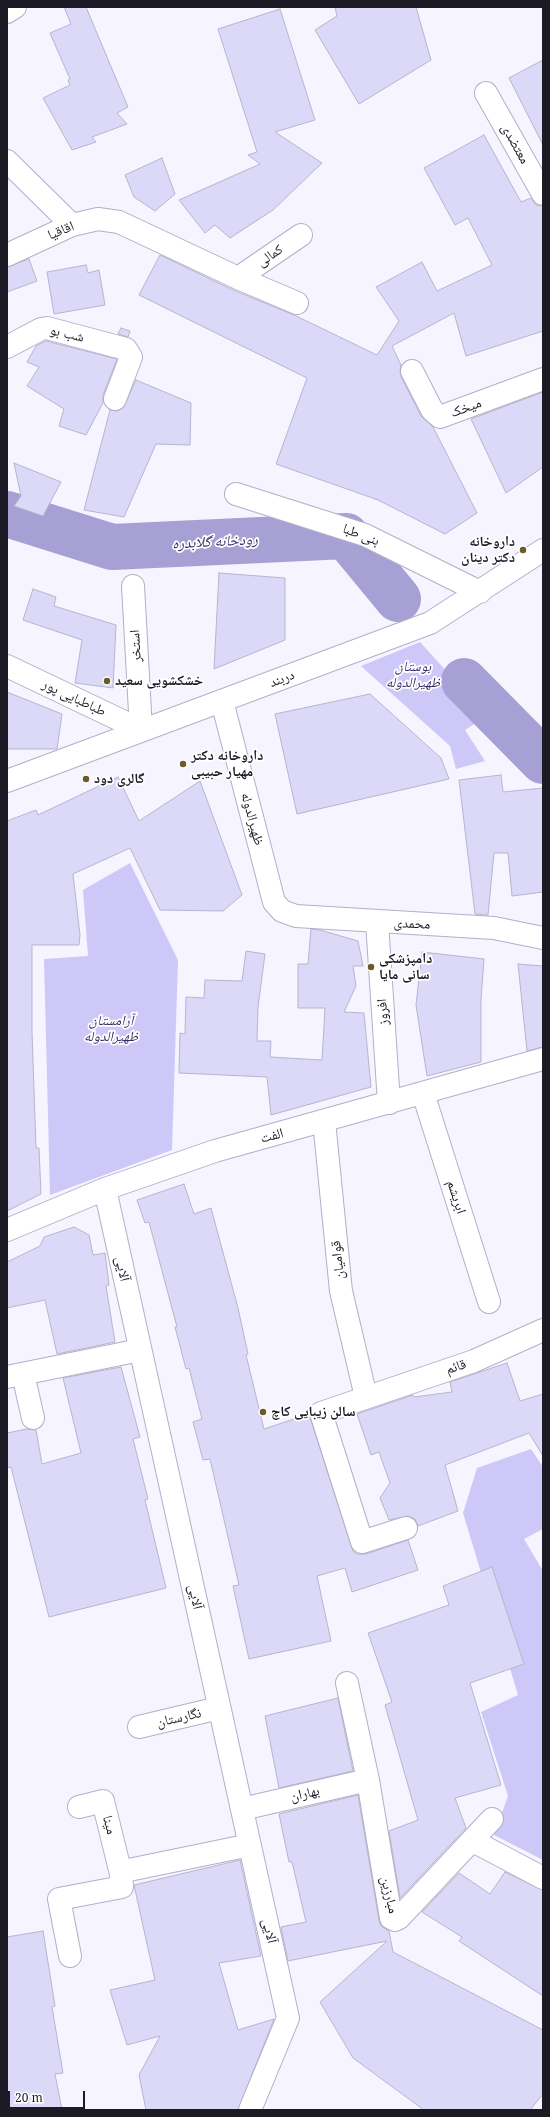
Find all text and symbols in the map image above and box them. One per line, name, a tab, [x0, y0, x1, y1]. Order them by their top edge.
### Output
street label: معتضدی	[497, 121, 533, 167]
street label: اقاقیا	[45, 218, 77, 244]
street label: کمالی	[254, 241, 286, 271]
street label: شب بو	[48, 322, 86, 346]
street label: میخک	[448, 395, 484, 421]
street label: بنی طبا	[340, 520, 382, 550]
water label: رودخانه گلابدره	[172, 531, 258, 553]
place label: داروخانه دکتر دینان	[461, 534, 515, 566]
marker: داروخانه دکتر دینان	[518, 545, 528, 555]
street label: استخر	[127, 629, 145, 663]
park label: بوستان ظهیرالدوله	[386, 659, 440, 692]
street label: دربند	[267, 667, 297, 691]
place label: خشکشویی سعید	[115, 673, 203, 689]
street label: طباطبایی پور	[39, 676, 109, 720]
marker: خشکشویی سعید	[102, 676, 112, 686]
place label: داروخانه دکتر مهیار حبیبی	[191, 748, 263, 780]
marker: داروخانه دکتر مهیار حبیبی	[178, 759, 188, 769]
place label: گالری دود	[94, 771, 144, 787]
marker: گالری دود	[81, 774, 91, 784]
street label: ظهیرالدوله	[237, 791, 267, 847]
street label: محمدی	[393, 915, 431, 933]
place label: دامپزشکی سانی مایا	[379, 951, 432, 984]
marker: دامپزشکی سانی مایا	[366, 962, 376, 972]
street label: افروز	[374, 998, 392, 1026]
park label: آرامستان ظهیرالدوله	[84, 1013, 138, 1046]
street label: الفت	[259, 1125, 285, 1147]
street label: ابریشم	[443, 1178, 469, 1216]
street label: قوامیان	[328, 1240, 348, 1280]
street label: آلایی	[111, 1255, 133, 1283]
street label: قائم	[444, 1356, 468, 1378]
place label: سالن زیبایی کاچ	[271, 1404, 356, 1420]
marker: سالن زیبایی کاچ	[258, 1407, 268, 1417]
street label: آلایی	[184, 1583, 206, 1611]
street label: نگارستان	[155, 1705, 203, 1731]
street label: بهاران	[289, 1782, 321, 1806]
street label: مینا	[99, 1814, 119, 1836]
street label: مبارزین	[377, 1875, 401, 1915]
street label: آلایی	[258, 1917, 280, 1945]
scale bar	[10, 2083, 87, 2109]
text: 20 m	[15, 2089, 43, 2106]

